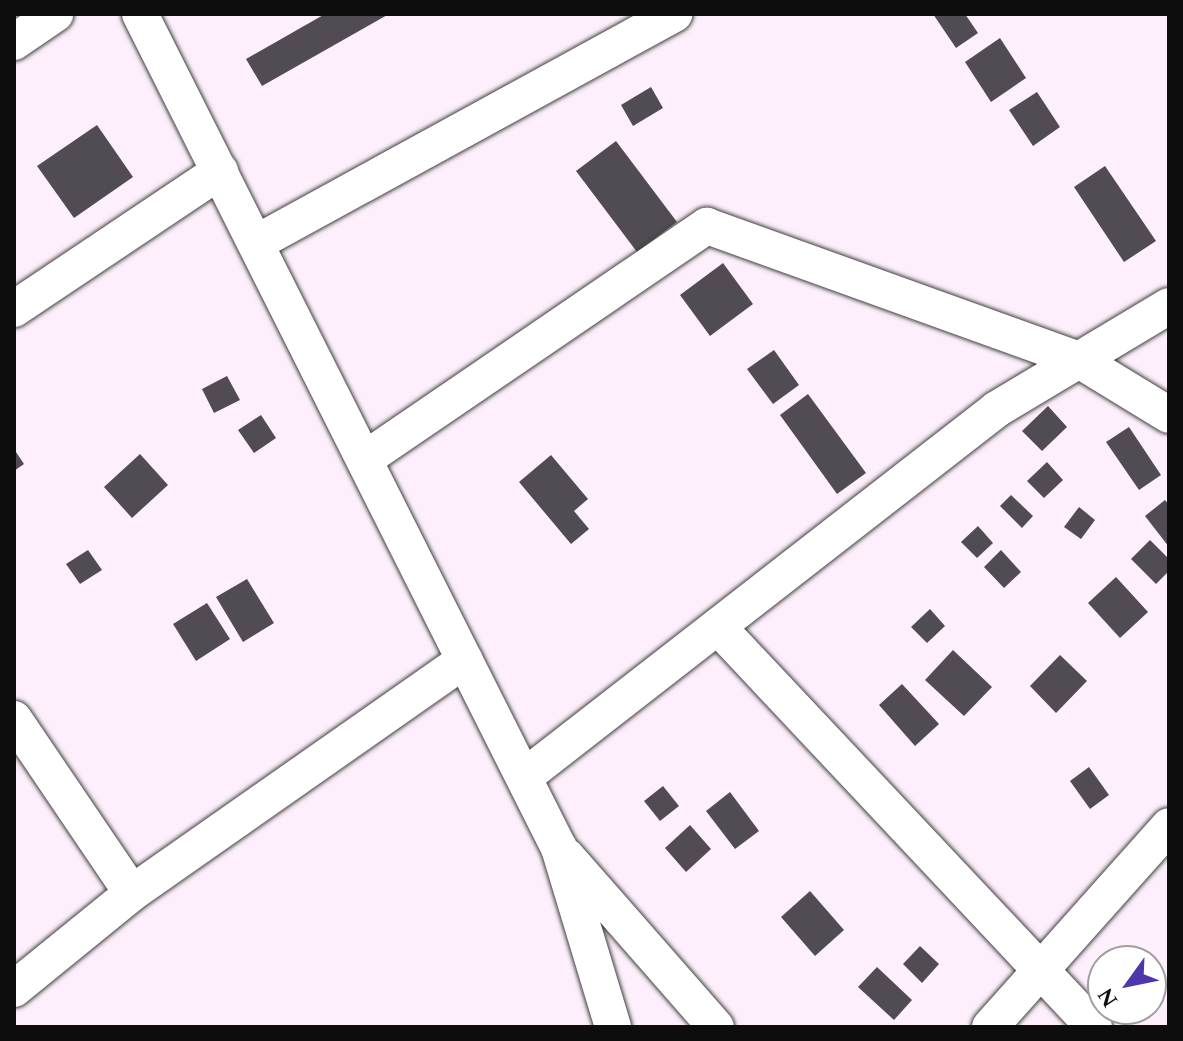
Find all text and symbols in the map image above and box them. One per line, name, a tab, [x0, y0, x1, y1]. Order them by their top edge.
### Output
north arrow	[1087, 945, 1167, 1025]
text: N	[1089, 981, 1127, 1014]

